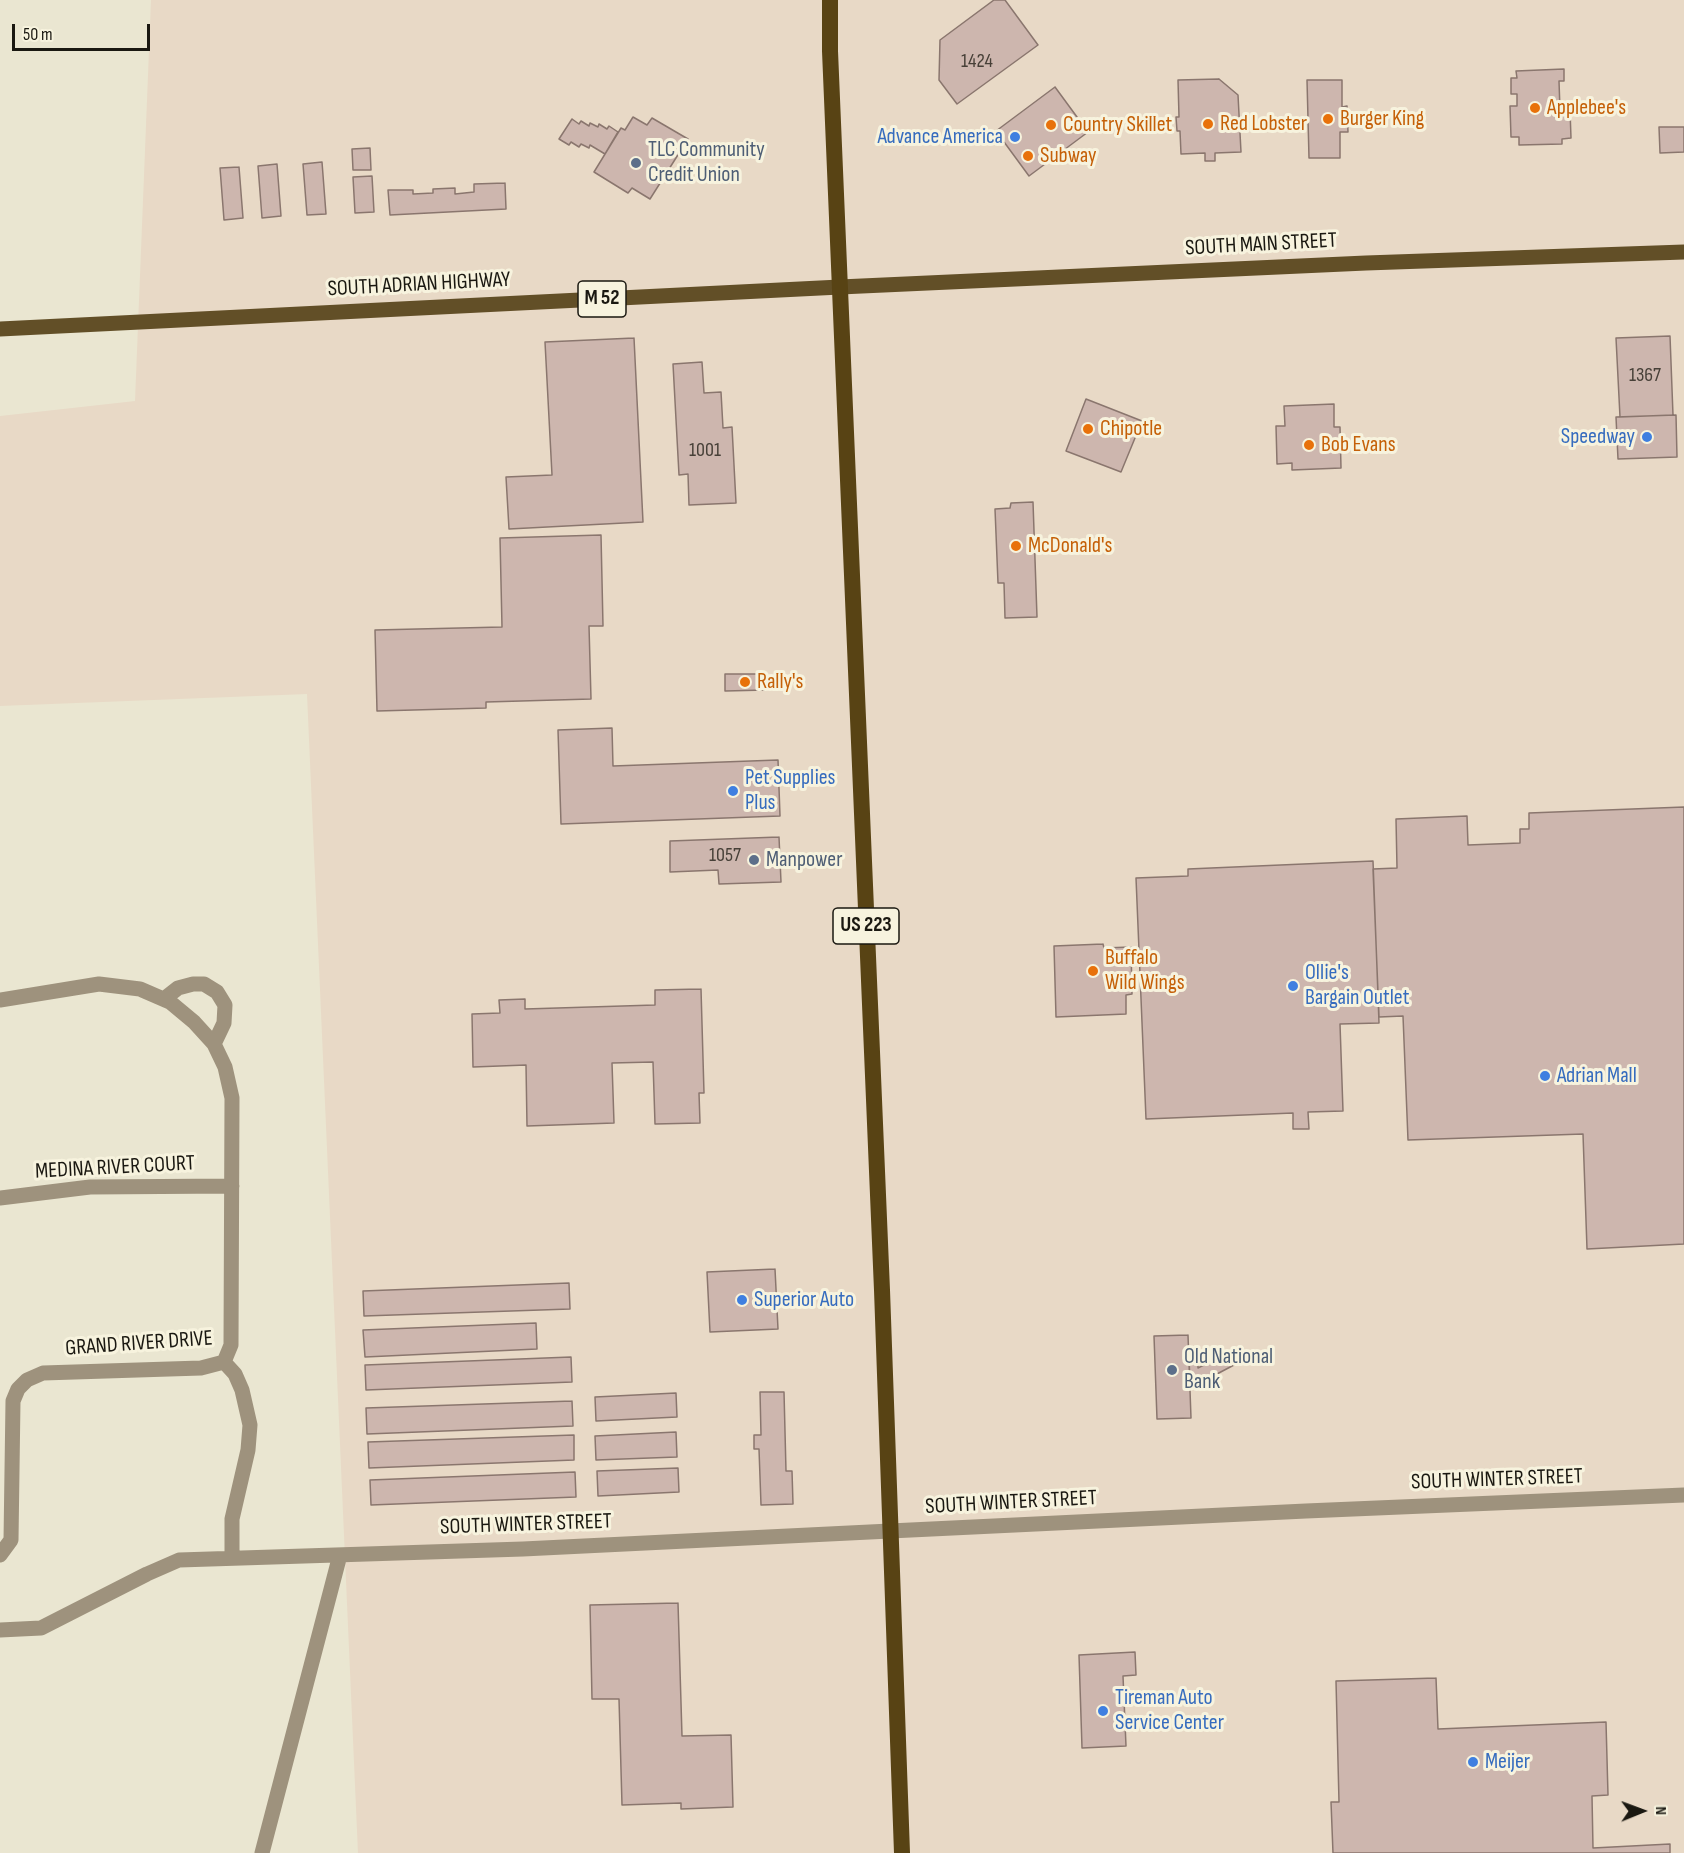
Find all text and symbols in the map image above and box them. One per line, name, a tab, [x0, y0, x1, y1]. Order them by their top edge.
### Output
scale bar	[15, 12, 153, 50]
text: 50 m	[23, 24, 53, 45]
house number: 1424	[961, 50, 993, 74]
place label: Applebee's	[1547, 95, 1626, 121]
marker: Applebee's	[1528, 101, 1542, 115]
place label: Burger King	[1340, 106, 1424, 132]
place label: Red Lobster	[1220, 111, 1307, 137]
place label: Country Skillet	[1063, 112, 1172, 138]
marker: Burger King	[1321, 112, 1335, 126]
marker: Red Lobster	[1201, 117, 1215, 131]
marker: Country Skillet	[1044, 118, 1058, 132]
place label: Advance America	[877, 124, 1003, 150]
marker: Advance America	[1008, 130, 1022, 144]
place label: TLC Community Credit Union	[648, 137, 765, 188]
place label: Subway	[1040, 143, 1097, 169]
marker: Subway	[1021, 149, 1035, 163]
marker: TLC Community Credit Union	[629, 156, 643, 170]
street label: SOUTH MAIN STREET	[1185, 228, 1337, 262]
street label: SOUTH ADRIAN HIGHWAY	[327, 267, 511, 303]
road number: M 52	[578, 281, 626, 317]
house number: 1367	[1629, 364, 1661, 388]
place label: Chipotle	[1100, 416, 1162, 442]
marker: Chipotle	[1081, 422, 1095, 436]
place label: Speedway	[1561, 424, 1635, 450]
marker: Speedway	[1640, 430, 1654, 444]
place label: Bob Evans	[1321, 432, 1396, 458]
marker: Bob Evans	[1302, 438, 1316, 452]
house number: 1001	[689, 439, 721, 463]
place label: McDonald's	[1028, 533, 1112, 559]
marker: McDonald's	[1009, 539, 1023, 553]
place label: Rally's	[757, 669, 803, 695]
marker: Rally's	[738, 675, 752, 689]
place label: Pet Supplies Plus	[745, 765, 835, 816]
marker: Pet Supplies Plus	[726, 784, 740, 798]
house number: 1057	[709, 844, 741, 868]
place label: Manpower	[766, 847, 843, 873]
marker: Manpower	[747, 853, 761, 867]
road number: US 223	[833, 908, 899, 944]
place label: Buffalo Wild Wings	[1105, 945, 1185, 996]
place label: Ollie's Bargain Outlet	[1305, 960, 1409, 1011]
marker: Buffalo Wild Wings	[1086, 964, 1100, 978]
marker: Ollie's Bargain Outlet	[1286, 979, 1300, 993]
place label: Adrian Mall	[1557, 1063, 1637, 1089]
marker: Adrian Mall	[1538, 1069, 1552, 1083]
street label: MEDINA RIVER COURT	[35, 1151, 195, 1185]
place label: Superior Auto	[754, 1287, 854, 1313]
marker: Superior Auto	[735, 1293, 749, 1307]
street label: GRAND RIVER DRIVE	[64, 1326, 214, 1362]
place label: Old National Bank	[1184, 1344, 1273, 1396]
marker: Old National Bank	[1165, 1363, 1179, 1377]
street label: SOUTH WINTER STREET	[1411, 1464, 1583, 1496]
street label: SOUTH WINTER STREET	[925, 1485, 1097, 1521]
street label: SOUTH WINTER STREET	[440, 1509, 612, 1541]
place label: Tireman Auto Service Center	[1115, 1685, 1224, 1736]
marker: Tireman Auto Service Center	[1096, 1704, 1110, 1718]
place label: Meijer	[1485, 1749, 1530, 1775]
marker: Meijer	[1466, 1755, 1480, 1769]
north arrow	[1612, 1781, 1672, 1841]
text: N	[1651, 1806, 1670, 1815]

